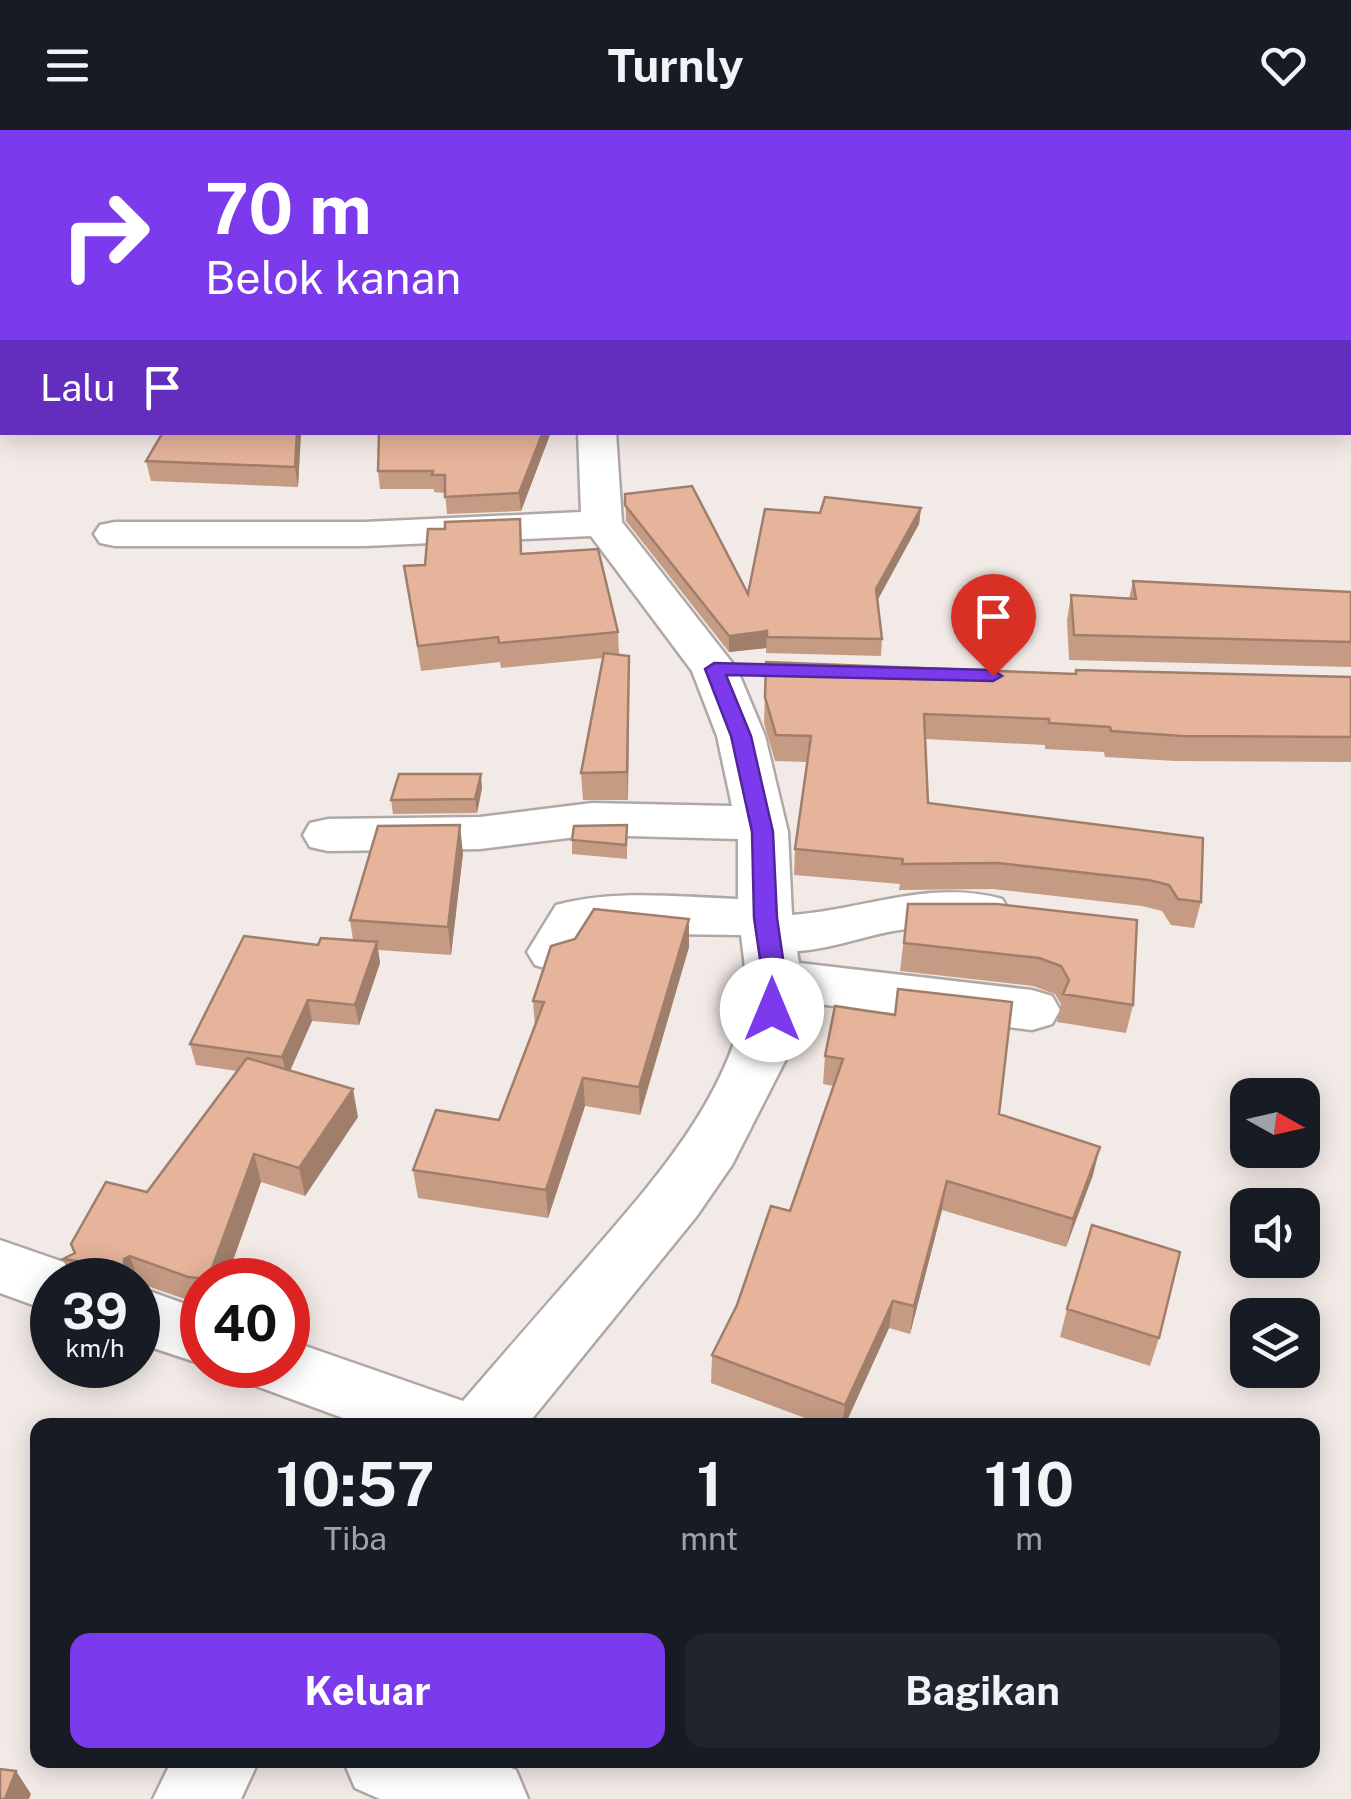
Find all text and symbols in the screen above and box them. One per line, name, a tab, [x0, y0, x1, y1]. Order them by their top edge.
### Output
icon: menu	[40, 38, 95, 93]
icon: heart	[1256, 38, 1311, 93]
text: Turnly	[607, 39, 744, 92]
text: 70 m	[205, 167, 372, 250]
icon: right	[40, 170, 170, 300]
text: Belok kanan	[205, 251, 461, 304]
icon: arrive	[135, 360, 190, 415]
text: Lalu	[40, 365, 115, 410]
pin	[951, 574, 1036, 677]
icon: arrive	[966, 589, 1021, 644]
position arrow	[720, 958, 824, 1062]
north arrow	[1230, 1078, 1320, 1168]
map controls	[1230, 1078, 1320, 1388]
button: sound	[1230, 1188, 1320, 1278]
speed limit sign: 40	[180, 1258, 310, 1388]
text: 39	[62, 1281, 128, 1340]
button: layers	[1230, 1298, 1320, 1388]
text: km/h	[66, 1333, 124, 1363]
text: 10:57	[276, 1449, 434, 1520]
text: 1	[696, 1449, 722, 1520]
text: 110	[984, 1449, 1074, 1520]
text: Tiba	[323, 1520, 387, 1557]
text: mnt	[680, 1520, 738, 1557]
text: m	[1015, 1520, 1043, 1557]
button: Keluar	[70, 1633, 665, 1748]
button: Bagikan	[685, 1633, 1280, 1748]

